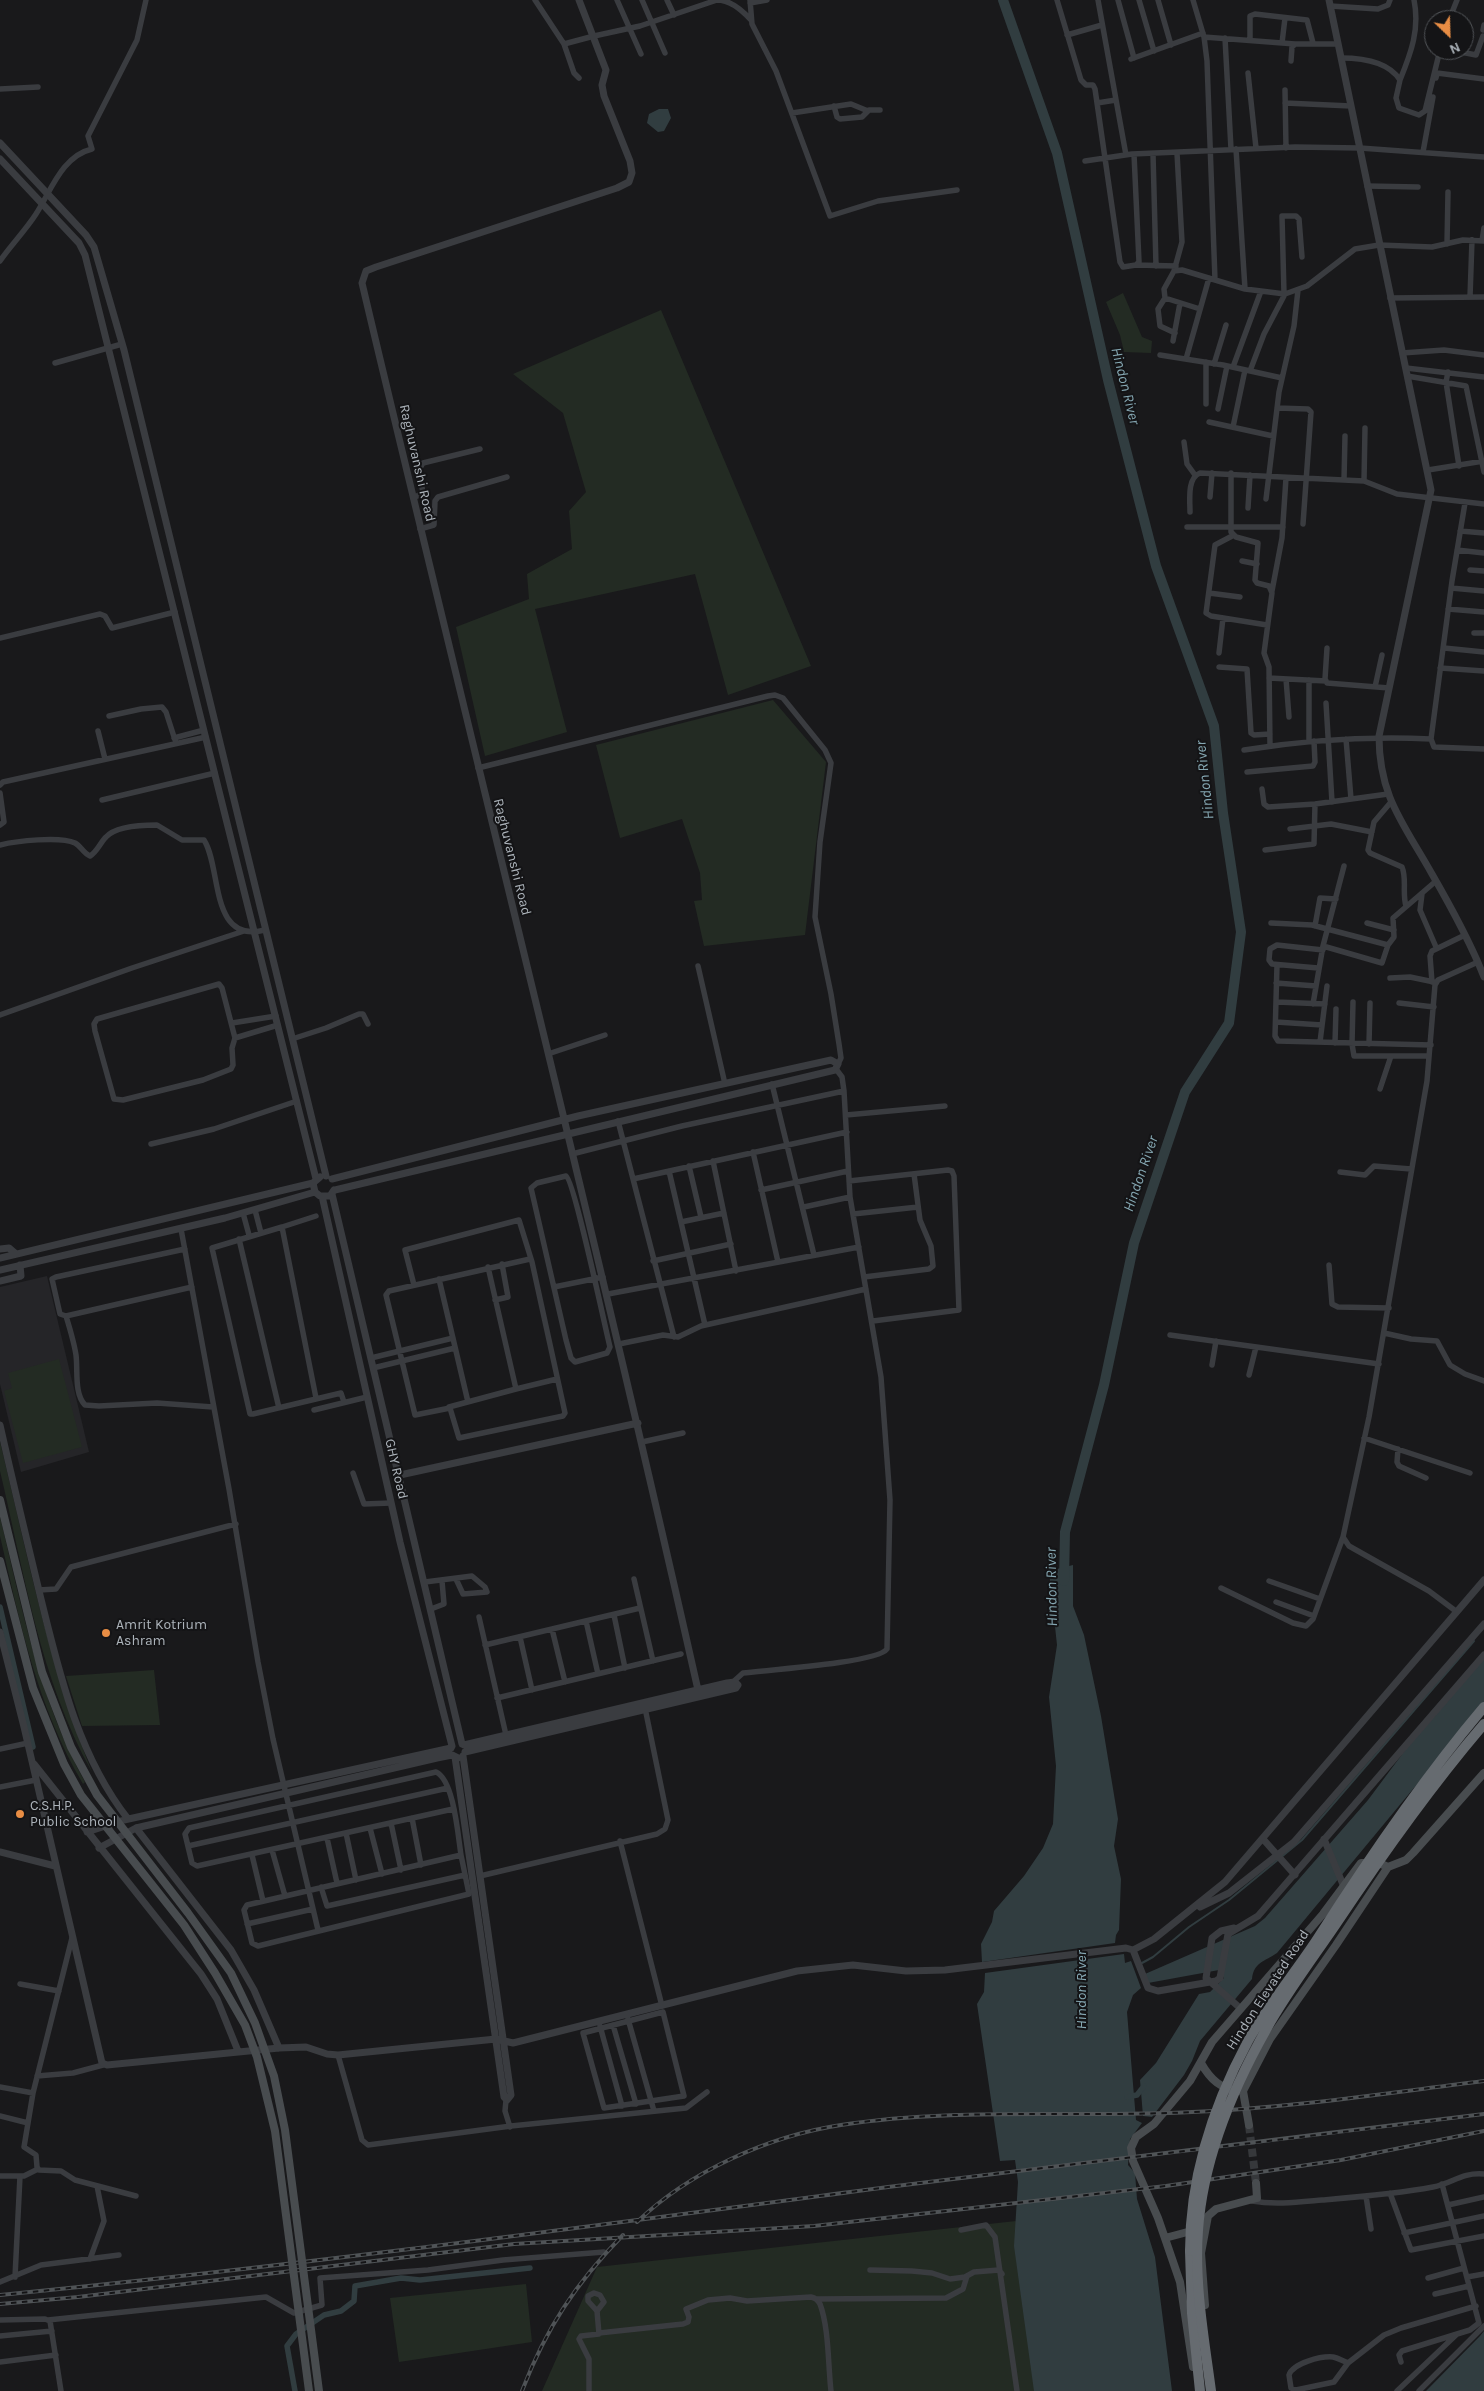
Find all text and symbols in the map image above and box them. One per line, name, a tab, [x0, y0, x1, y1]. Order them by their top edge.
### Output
north arrow	[1424, 10, 1474, 60]
text: N	[1447, 38, 1463, 58]
water label: Hindon River	[1107, 345, 1143, 427]
street label: Raghuvanshi Road	[395, 403, 439, 523]
water label: Hindon River	[1192, 740, 1218, 820]
street label: Raghuvanshi Road	[489, 797, 535, 917]
water label: Hindon River	[1120, 1134, 1162, 1214]
street label: GHY Road	[381, 1437, 411, 1501]
water label: Hindon River	[1042, 1547, 1062, 1627]
place label: Amrit Kotrium Ashram	[116, 1617, 207, 1650]
marker: Amrit Kotrium Ashram	[100, 1627, 112, 1639]
place label: C.S.H.P. Public School	[30, 1798, 117, 1830]
marker: C.S.H.P. Public School	[14, 1808, 26, 1820]
street label: Hindon Elevated Road	[1223, 1927, 1313, 2053]
water label: Hindon River	[1073, 1950, 1091, 2030]

